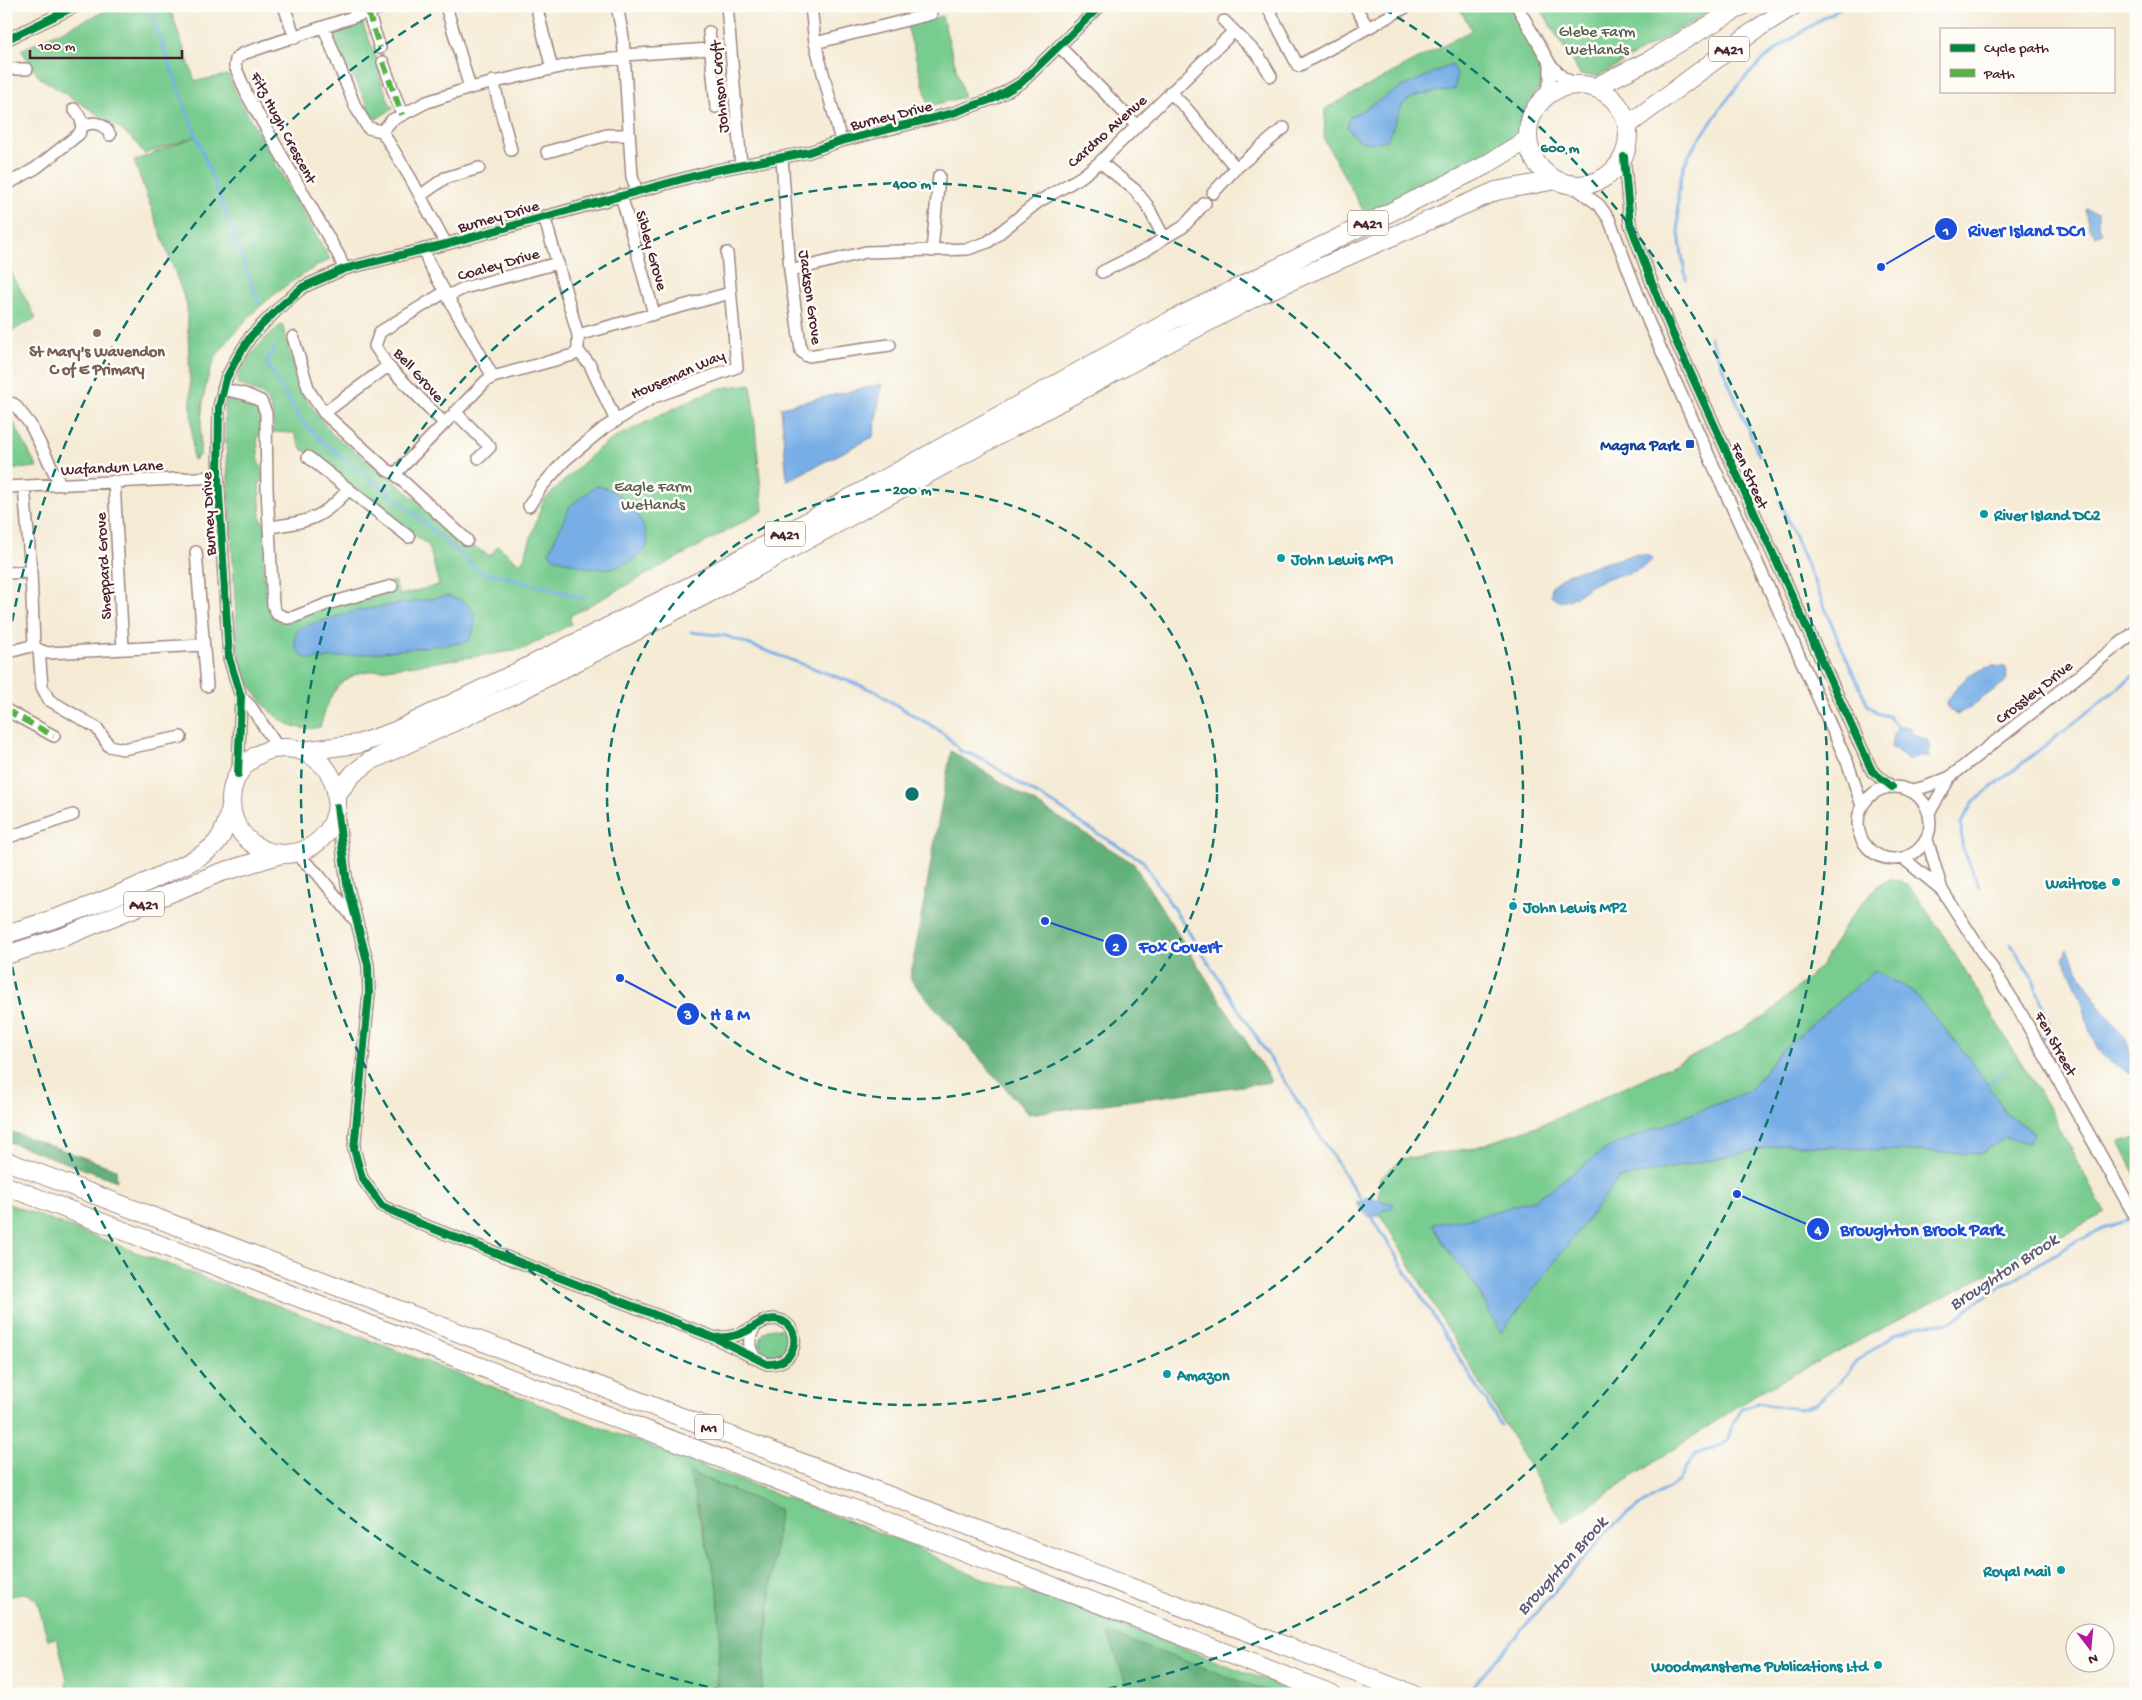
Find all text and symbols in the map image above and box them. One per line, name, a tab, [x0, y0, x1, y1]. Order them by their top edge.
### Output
park label: Glebe Farm Wetlands	[1559, 24, 1636, 61]
scale bar	[30, 28, 182, 60]
legend	[1940, 28, 2114, 92]
road number: A421	[1709, 36, 1749, 62]
text: 100 m	[37, 38, 76, 56]
street label: Johnson Croft	[708, 38, 735, 134]
text: Cycle path	[1984, 40, 2049, 58]
text: Path	[1983, 66, 2015, 84]
street label: Fitz Hugh Crescent	[244, 69, 320, 189]
street label: Cardno Avenue	[1065, 91, 1153, 173]
street label: Burney Drive	[848, 98, 935, 137]
text: 600 m	[1541, 140, 1580, 158]
text: 400 m	[892, 176, 932, 194]
street label: Burney Drive	[455, 197, 543, 239]
street label: Sibley Grove	[629, 209, 670, 294]
road number: A421	[1348, 210, 1388, 236]
callout: River Island DC1	[1933, 213, 2096, 246]
text: River Island DC1	[1967, 222, 2086, 243]
text: 1	[1942, 223, 1949, 241]
street label: Coaley Drive	[456, 245, 543, 287]
street label: Jackson Grove	[793, 249, 825, 347]
marker: St Mary's Wavendon C of E Primary	[91, 327, 103, 339]
place label: St Mary's Wavendon C of E Primary	[29, 344, 165, 381]
street label: Bell Grove	[387, 344, 447, 408]
street label: Houseman Way	[628, 347, 729, 405]
place label: Magna Park	[1600, 438, 1682, 457]
marker: Magna Park	[1684, 438, 1696, 450]
street label: Fen Street	[1724, 439, 1771, 514]
street label: Wafandun Lane	[60, 457, 165, 482]
street label: Burney Drive	[199, 471, 222, 557]
park label: Eagle Farm Wetlands	[614, 479, 692, 516]
text: 200 m	[893, 482, 932, 500]
marker: River Island DC2	[1978, 508, 1990, 520]
place label: River Island DC2	[1993, 508, 2101, 527]
street label: Sheppard Grove	[93, 511, 118, 620]
road number: A421	[765, 522, 805, 546]
marker: John Lewis MP1	[1275, 552, 1287, 564]
place label: John Lewis MP1	[1290, 552, 1394, 571]
street label: Crossley Drive	[1993, 657, 2078, 730]
centre of rings	[903, 785, 921, 803]
place label: Waitrose	[2044, 876, 2107, 895]
marker: Waitrose	[2110, 876, 2122, 888]
road number: A421	[124, 892, 164, 916]
marker: John Lewis MP2	[1507, 900, 1519, 912]
place label: John Lewis MP2	[1522, 900, 1627, 919]
callout: Fox Covert	[1104, 929, 1231, 962]
text: Fox Covert	[1138, 938, 1223, 959]
text: 2	[1112, 939, 1120, 957]
callout: H & M	[676, 997, 760, 1030]
text: H & M	[710, 1006, 750, 1027]
text: 3	[683, 1007, 692, 1025]
street label: Fen Street	[2028, 1008, 2080, 1081]
callout: Broughton Brook Park	[1806, 1212, 2014, 1245]
text: Broughton Brook Park	[1839, 1221, 2006, 1242]
text: 4	[1813, 1222, 1822, 1240]
water label: Broughton Brook	[1946, 1229, 2064, 1316]
marker: Amazon	[1161, 1368, 1173, 1380]
place label: Amazon	[1176, 1368, 1230, 1387]
road number: M1	[695, 1414, 723, 1440]
water label: Broughton Brook	[1513, 1512, 1614, 1620]
place label: Royal Mail	[1982, 1564, 2051, 1583]
marker: Royal Mail	[2055, 1564, 2067, 1576]
north arrow	[2064, 1622, 2114, 1672]
text: N	[2086, 1649, 2100, 1668]
place label: Woodmansterne Publications Ltd	[1650, 1659, 1870, 1678]
marker: Woodmansterne Publications Ltd	[1872, 1659, 1884, 1671]

